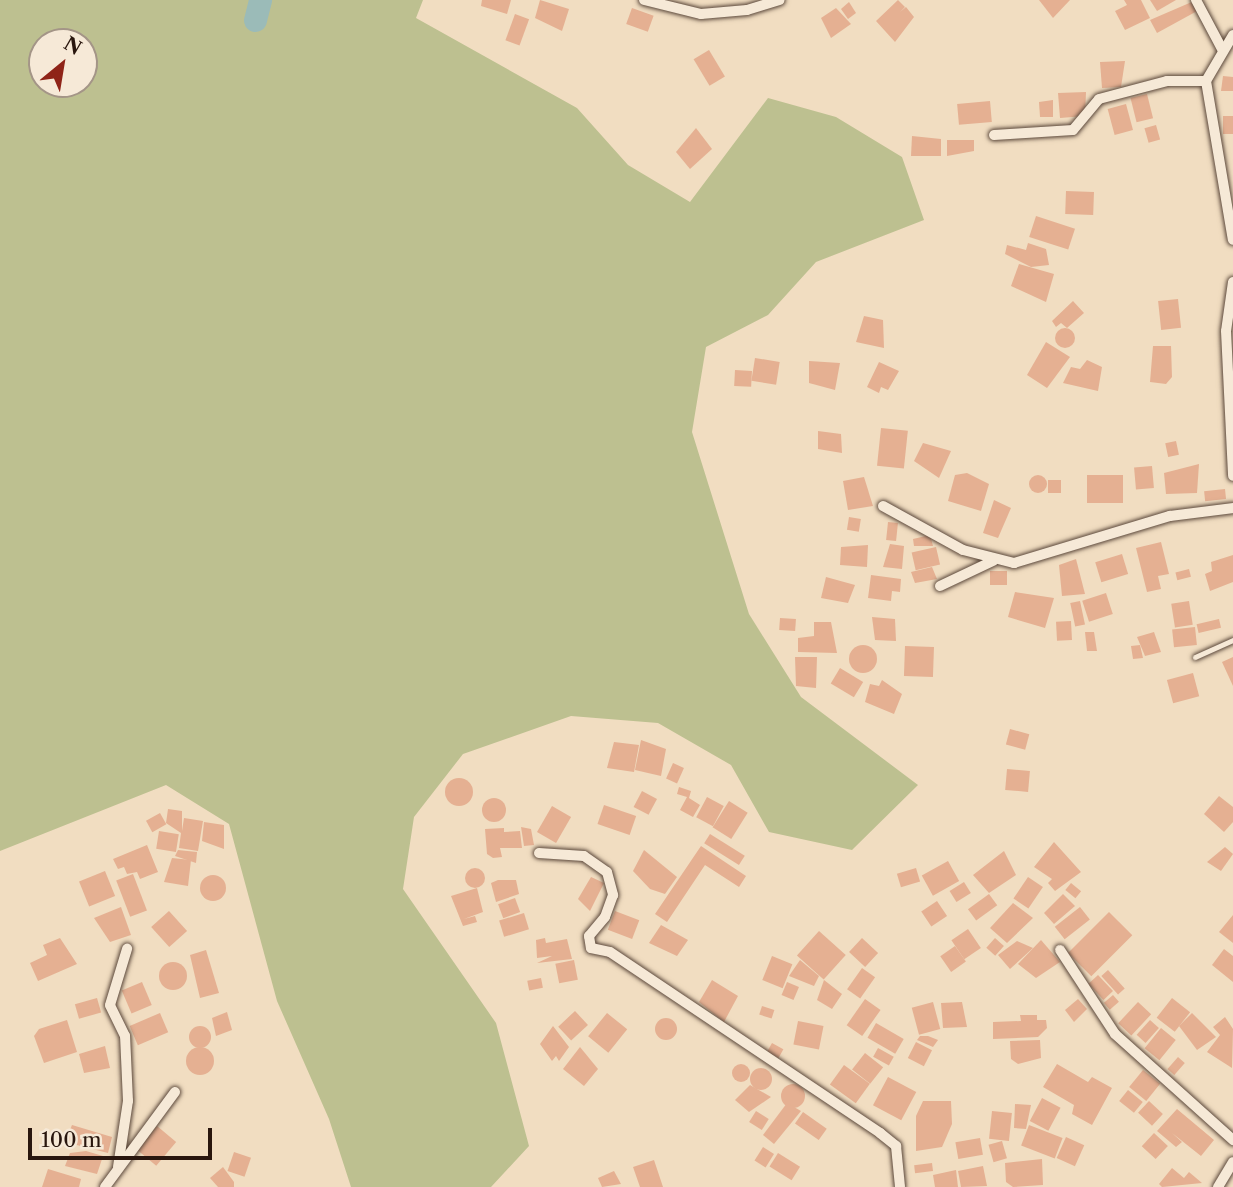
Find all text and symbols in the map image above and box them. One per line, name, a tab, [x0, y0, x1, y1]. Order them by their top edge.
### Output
north arrow	[28, 28, 98, 98]
text: N	[60, 32, 86, 60]
scale bar	[32, 1114, 215, 1158]
text: 100 m	[41, 1127, 102, 1152]

